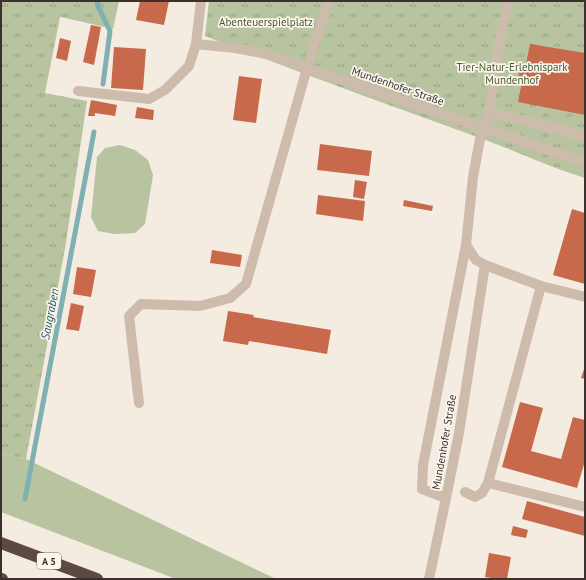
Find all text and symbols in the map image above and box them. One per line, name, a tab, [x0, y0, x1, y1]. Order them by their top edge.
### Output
park label: Abenteuerspielplatz	[219, 15, 313, 29]
park label: Tier-Natur-Erlebnispark Mundenhof	[457, 60, 568, 87]
street label: Mundenhofer Straße	[350, 64, 446, 108]
water label: Saugraben	[37, 287, 62, 341]
street label: Mundenhofer Straße	[429, 393, 459, 491]
road number: A 5	[37, 553, 61, 569]

